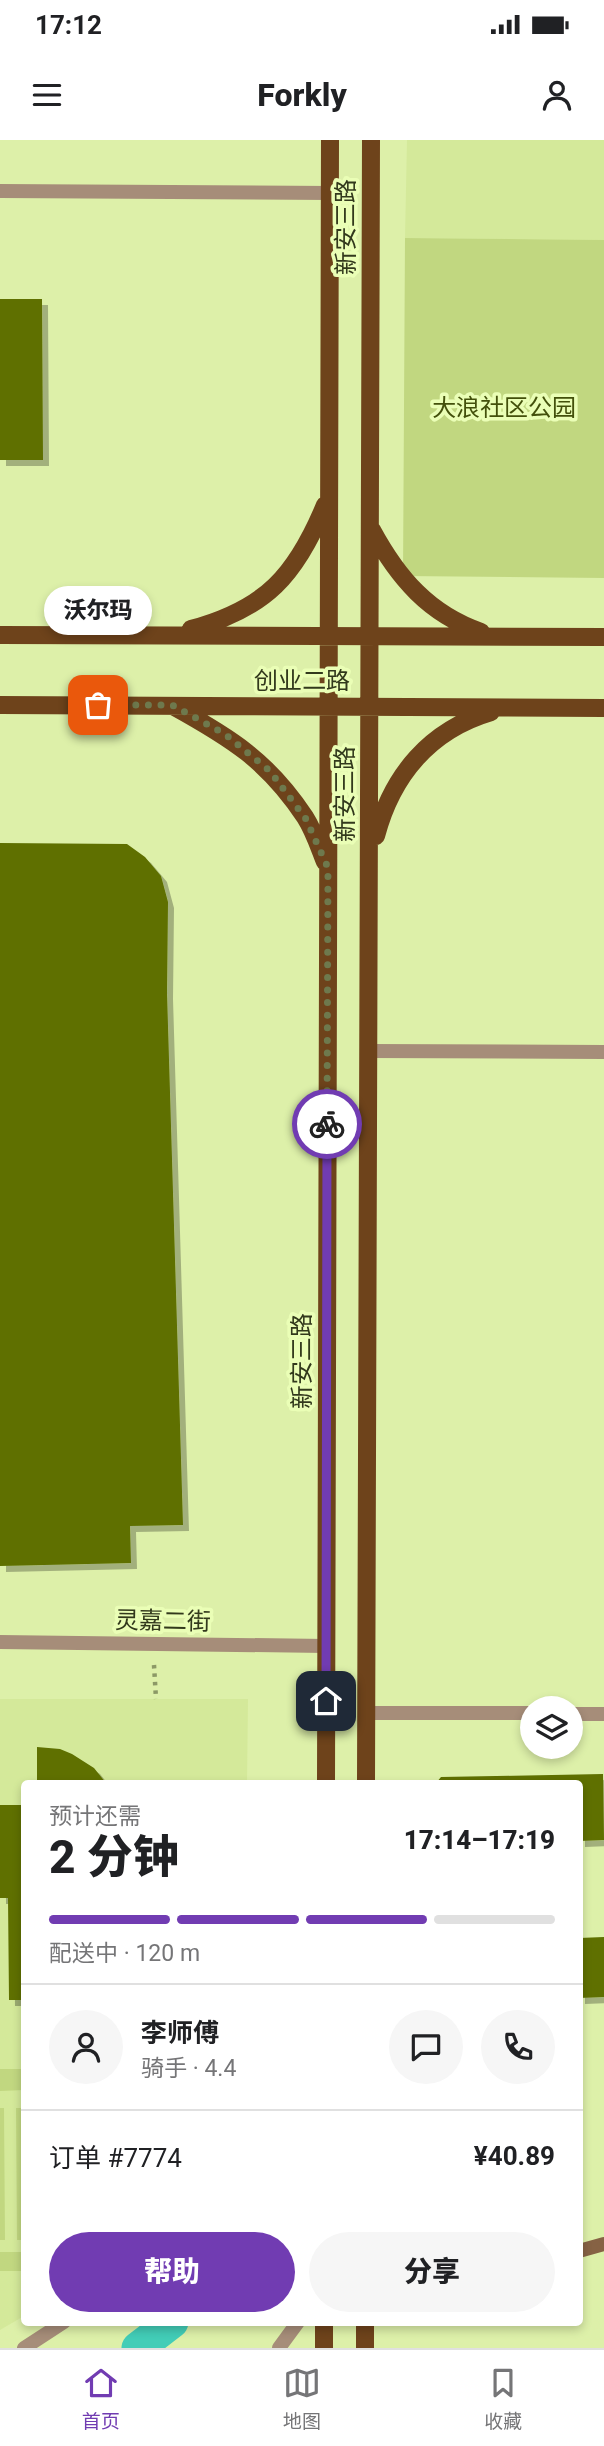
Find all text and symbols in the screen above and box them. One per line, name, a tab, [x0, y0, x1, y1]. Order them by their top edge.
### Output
text: 17:12	[35, 10, 102, 40]
icon: menu	[28, 76, 66, 114]
text: Forkly	[257, 76, 347, 114]
icon: person	[538, 76, 576, 114]
street label: 新安三路	[332, 179, 360, 275]
park label: 大浪社区公园	[432, 394, 576, 422]
callout: 沃尔玛	[44, 586, 152, 635]
text: 沃尔玛	[64, 597, 133, 624]
street label: 创业二路	[254, 667, 350, 695]
pin	[68, 675, 128, 735]
icon: bag	[79, 686, 117, 724]
street label: 新安三路	[331, 746, 359, 842]
courier	[292, 1089, 362, 1159]
icon: bike	[308, 1105, 346, 1143]
street label: 新安三路	[288, 1313, 316, 1409]
street label: 灵嘉二街	[115, 1606, 211, 1636]
pin	[296, 1671, 356, 1731]
icon: home	[307, 1682, 345, 1720]
map controls	[520, 1696, 583, 1759]
button: layers	[520, 1696, 583, 1759]
text: 预计还需	[49, 1803, 141, 1830]
text: 17:14–17:19	[404, 1825, 555, 1855]
text: 2 分钟	[49, 1830, 179, 1884]
text: 配送中 · 120 m	[49, 1940, 200, 1967]
button: person	[49, 2010, 123, 2084]
button: chat	[389, 2010, 463, 2084]
button: phone	[481, 2010, 555, 2084]
text: 李师傅	[141, 2018, 219, 2048]
text: 骑手 · 4.4	[141, 2055, 236, 2082]
text: ¥40.89	[474, 2141, 555, 2171]
text: 订单 #7774	[49, 2143, 182, 2173]
button: 帮助	[49, 2232, 295, 2312]
button: 分享	[309, 2232, 555, 2312]
tab: 首页	[82, 2364, 120, 2433]
tab: 地图	[283, 2364, 321, 2433]
tab: 收藏	[484, 2364, 522, 2433]

